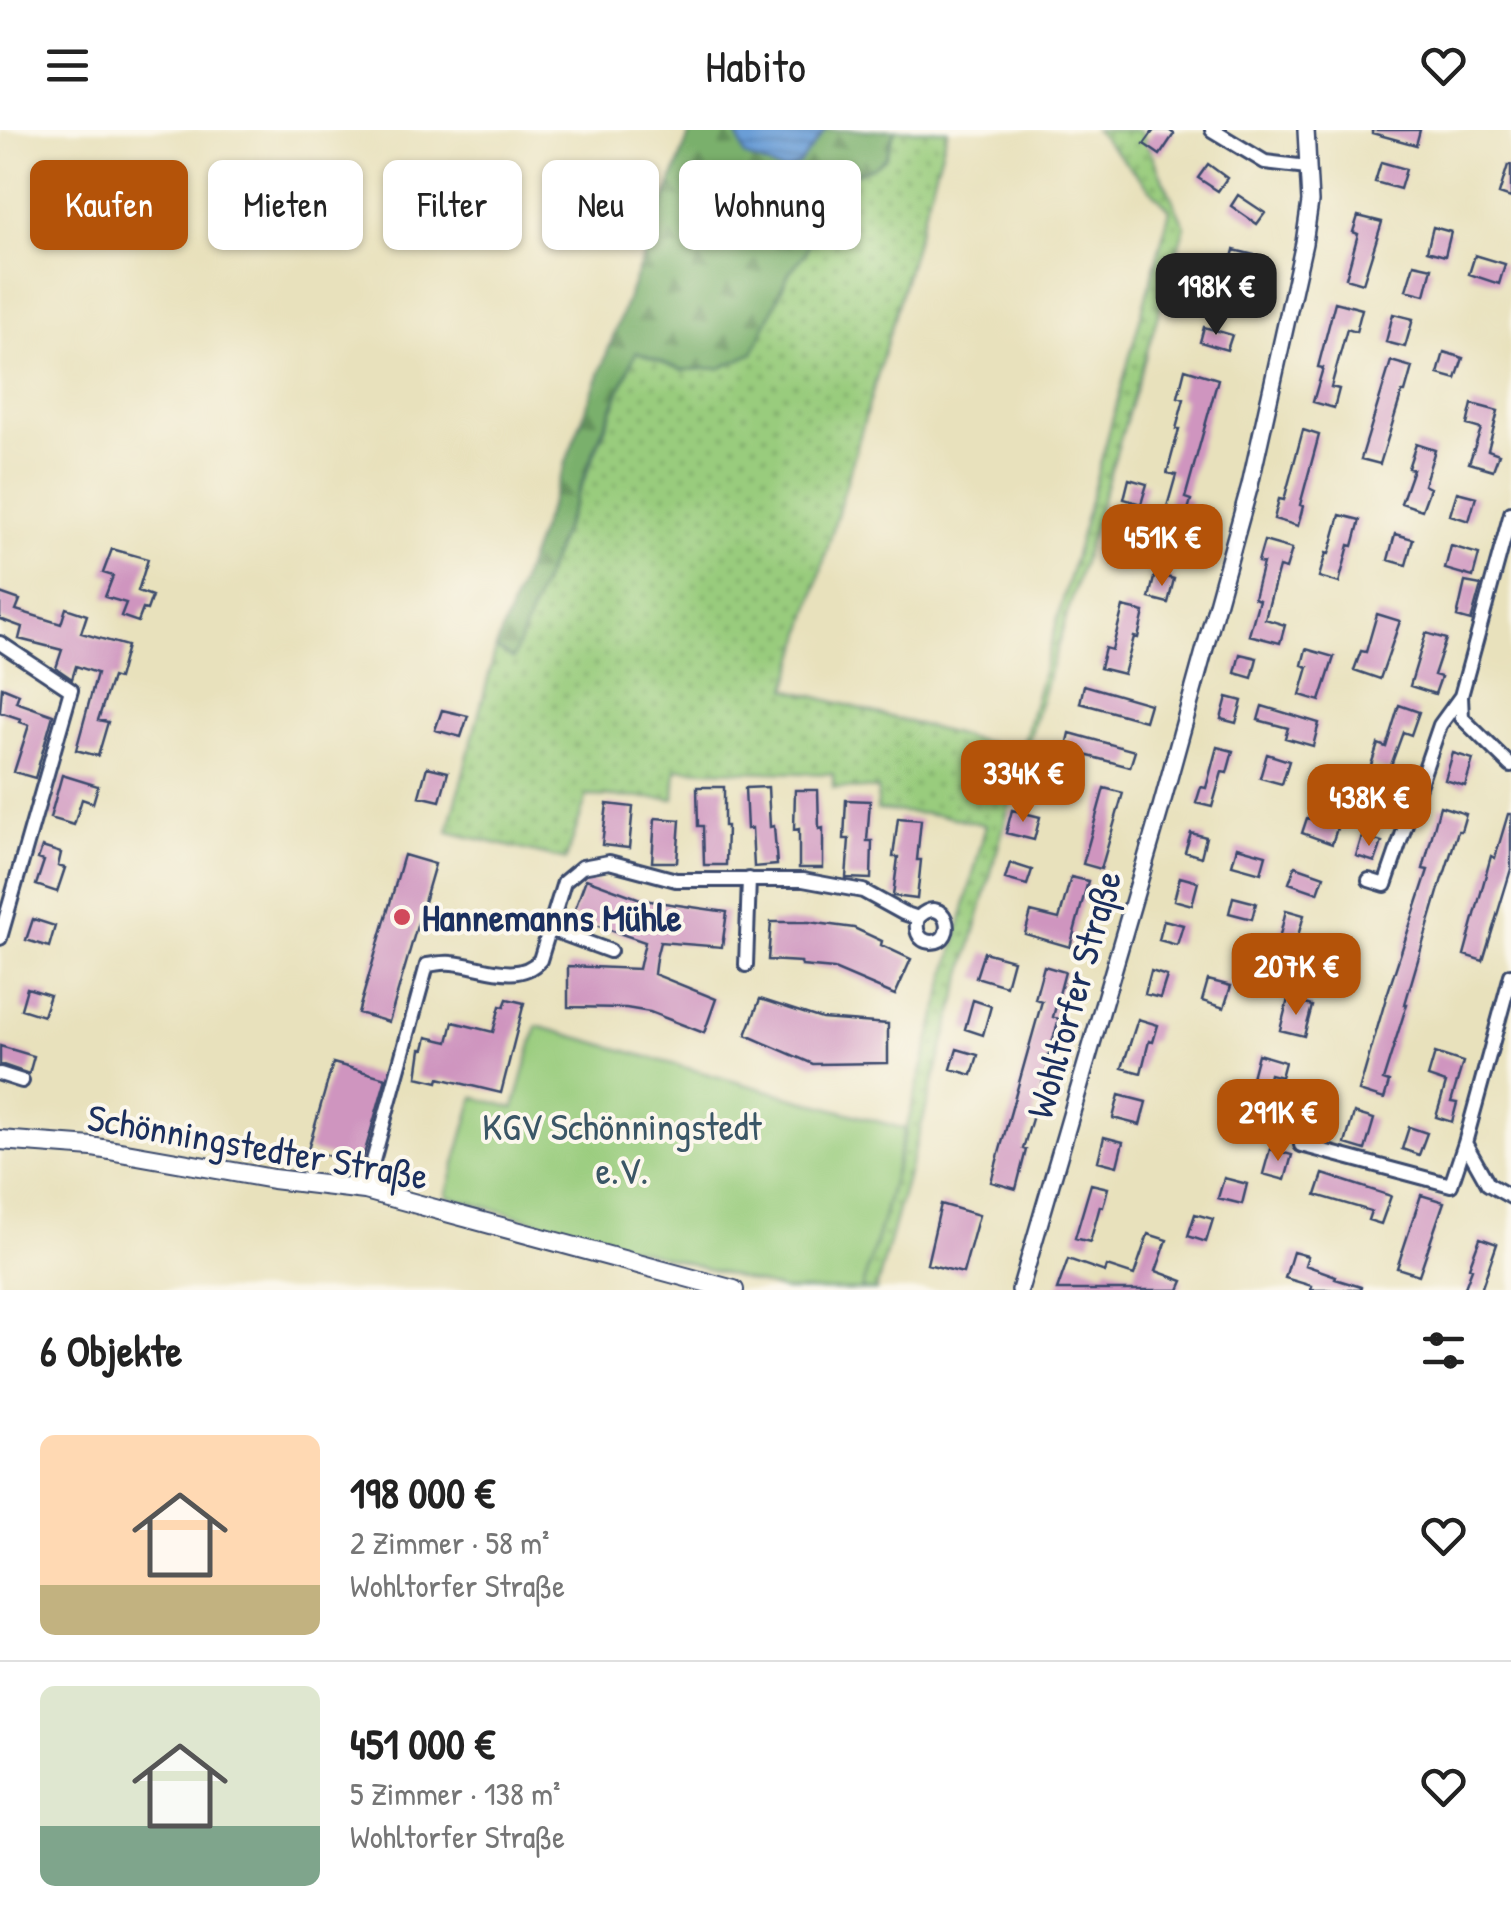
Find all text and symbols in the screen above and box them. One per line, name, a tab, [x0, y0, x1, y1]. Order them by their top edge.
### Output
text: Habito	[705, 35, 806, 96]
icon: menu	[40, 38, 95, 93]
icon: heart	[1416, 38, 1471, 93]
chip: Kaufen	[30, 160, 188, 250]
chip: Mieten	[208, 160, 363, 250]
chip: Filter	[383, 160, 522, 250]
chip: Neu	[542, 160, 659, 250]
chip: Wohnung	[679, 160, 861, 250]
pin: 198K €	[1135, 253, 1297, 338]
text: 198K €	[1178, 264, 1254, 307]
pin: 451K €	[1081, 504, 1243, 589]
text: 451K €	[1124, 515, 1200, 558]
pin: 334K €	[942, 740, 1104, 825]
text: 334K €	[983, 751, 1063, 794]
pin: 438K €	[1288, 764, 1450, 849]
text: 438K €	[1329, 775, 1409, 818]
street label: Wohltorfer Straße	[1013, 864, 1133, 1124]
place label: Hannemanns Mühle	[422, 891, 682, 943]
marker: Hannemanns Mühle	[391, 906, 413, 928]
pin: 207K €	[1215, 933, 1377, 1018]
text: 207K €	[1254, 944, 1338, 987]
pin: 291K €	[1197, 1079, 1359, 1164]
street label: Schönningstedter Straße	[84, 1090, 432, 1202]
text: 291K €	[1239, 1090, 1317, 1133]
park label: KGV Schönningstedt e.V.	[482, 1100, 763, 1196]
text: 6 Objekte	[40, 1322, 182, 1379]
icon: filters	[1416, 1323, 1471, 1378]
text: 198 000 €	[350, 1464, 495, 1521]
icon: home	[120, 1475, 240, 1595]
icon: heart	[1416, 1508, 1471, 1563]
text: 2 Zimmer · 58 m²	[350, 1521, 549, 1564]
text: Wohltorfer Straße	[350, 1564, 565, 1607]
text: 451 000 €	[350, 1715, 495, 1772]
icon: home	[120, 1726, 240, 1846]
icon: heart	[1416, 1759, 1471, 1814]
text: 5 Zimmer · 138 m²	[350, 1772, 560, 1815]
text: Wohltorfer Straße	[350, 1815, 565, 1858]

